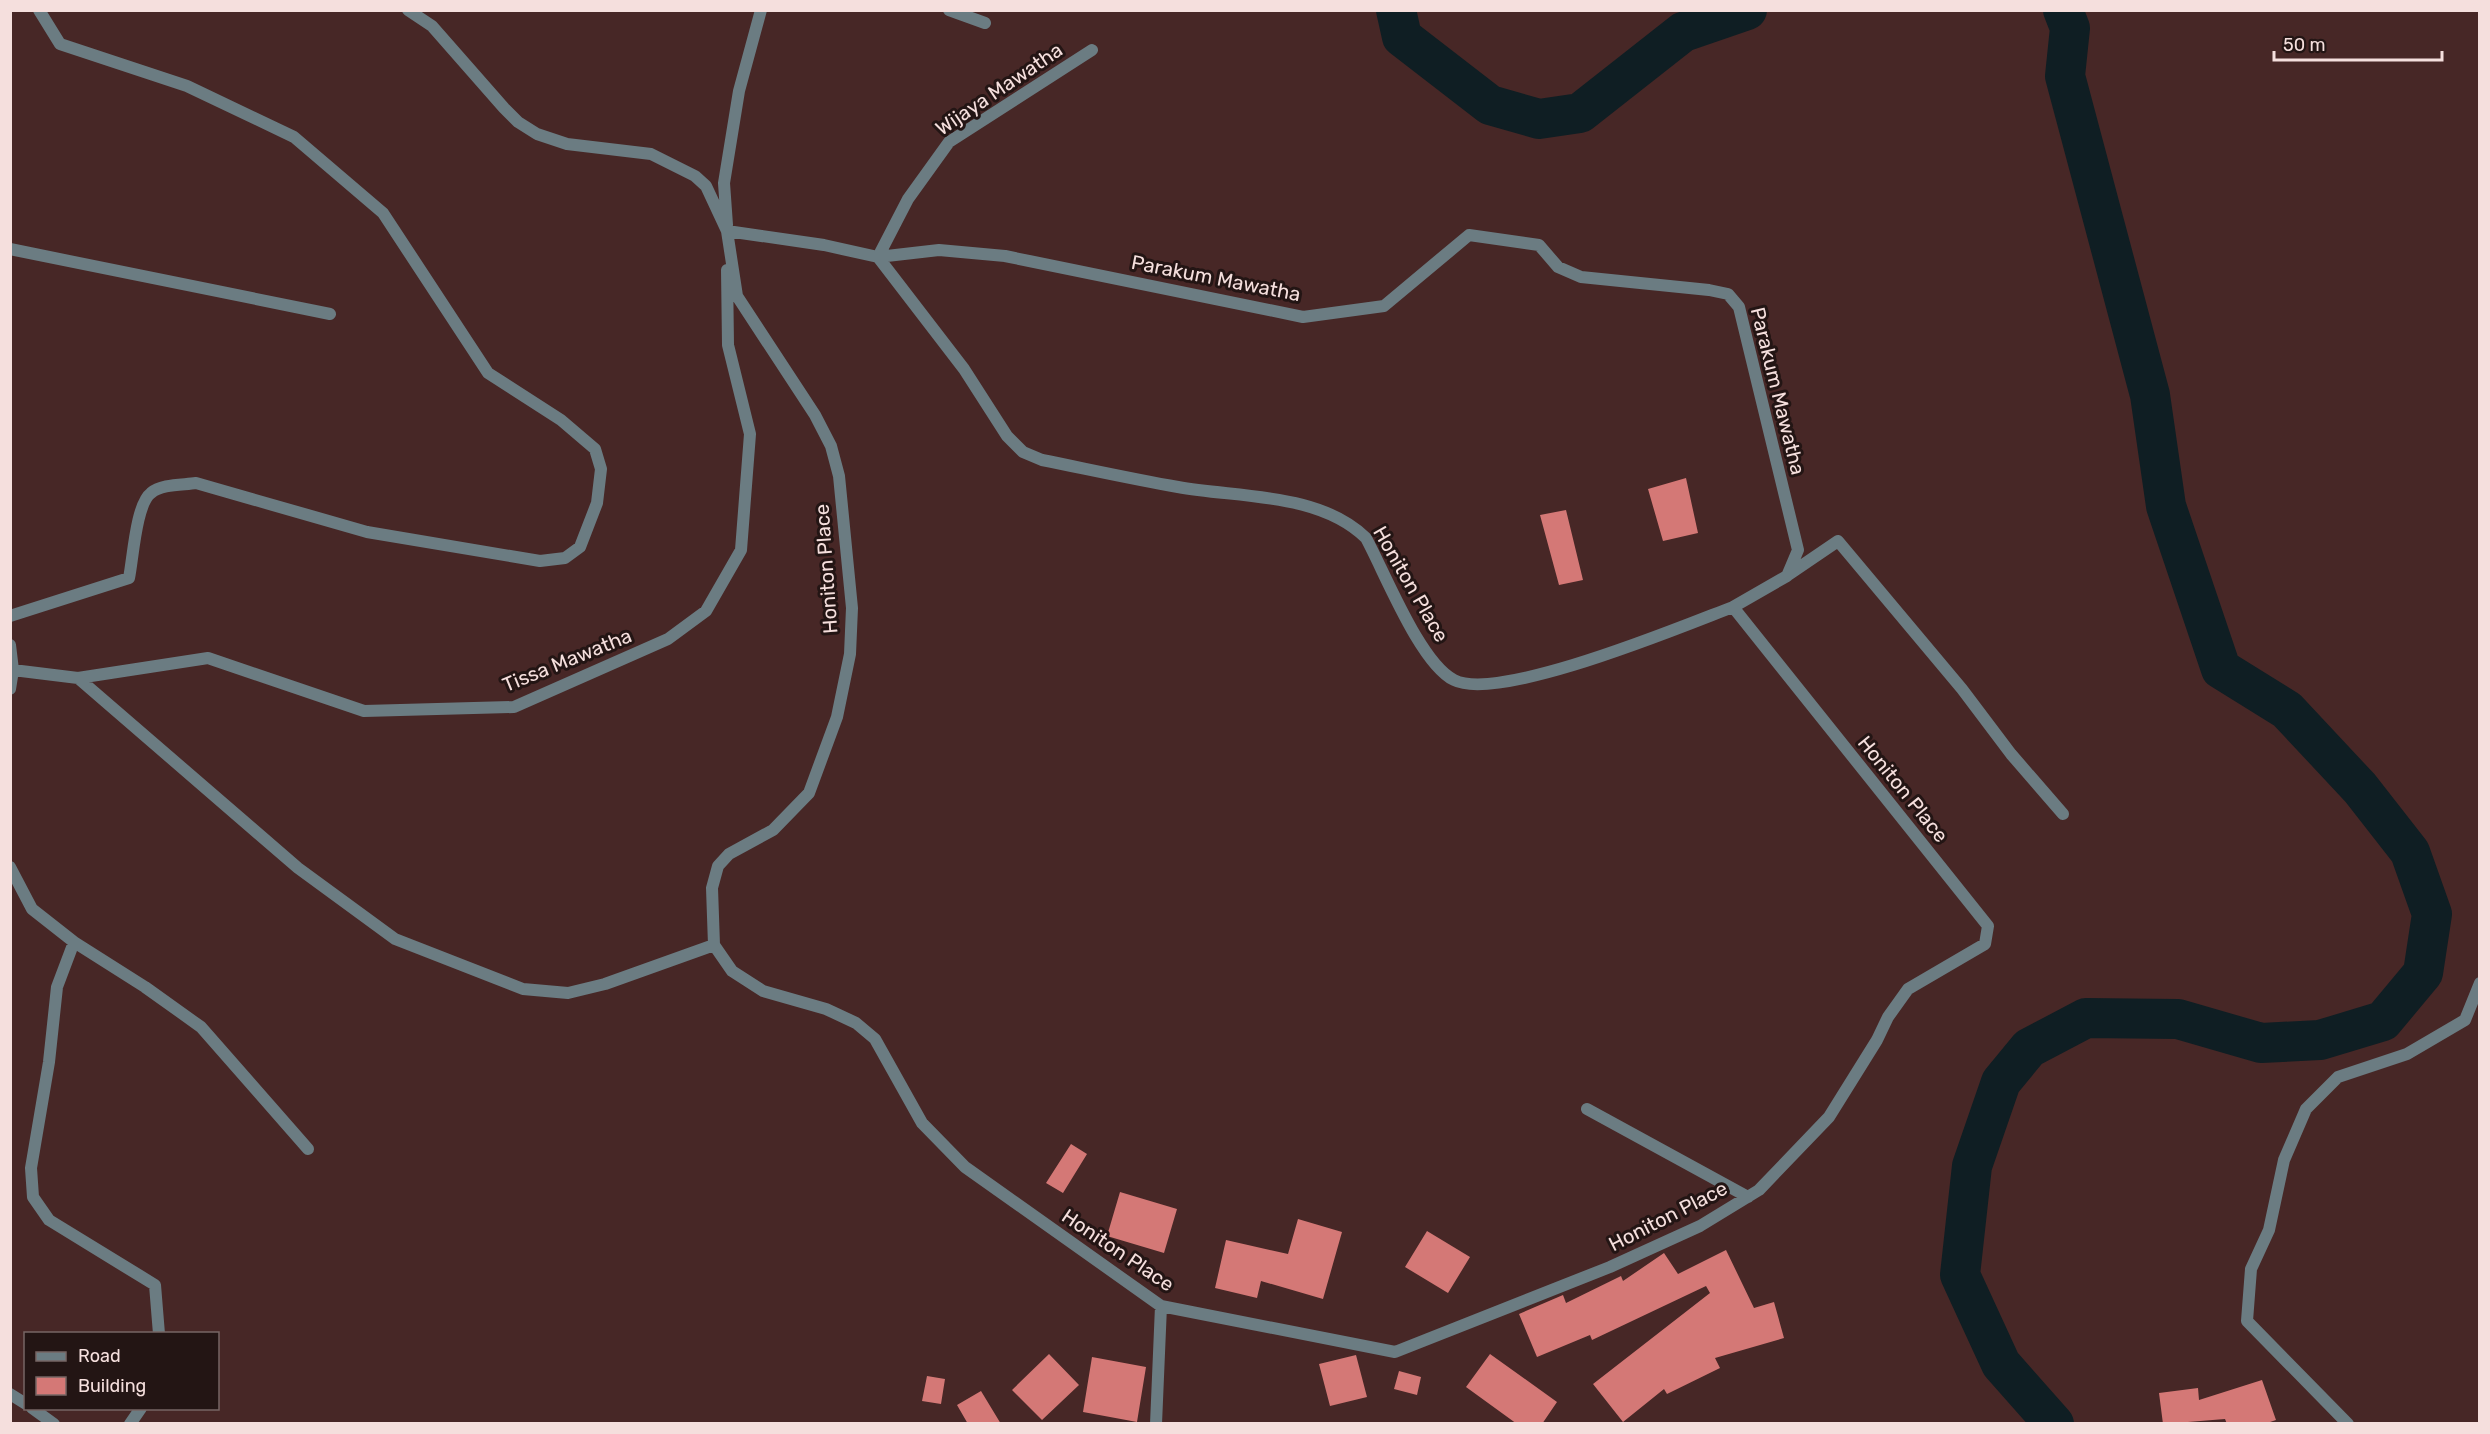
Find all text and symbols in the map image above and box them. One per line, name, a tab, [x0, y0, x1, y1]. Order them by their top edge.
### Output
scale bar	[2274, 24, 2442, 62]
text: 50 m	[2283, 34, 2326, 56]
street label: Wijaya Mawatha	[931, 38, 1067, 140]
street label: Parakum Mawatha	[1129, 250, 1303, 306]
street label: Parakum Mawatha	[1746, 305, 1810, 477]
street label: Honiton Place	[809, 503, 843, 635]
street label: Honiton Place	[1368, 522, 1454, 646]
street label: Tissa Mawatha	[499, 623, 635, 697]
street label: Honiton Place	[1853, 731, 1953, 847]
street label: Honiton Place	[1605, 1176, 1731, 1256]
street label: Honiton Place	[1057, 1204, 1179, 1296]
legend	[24, 1332, 219, 1410]
text: Road	[78, 1345, 121, 1367]
text: Building	[78, 1375, 146, 1397]

